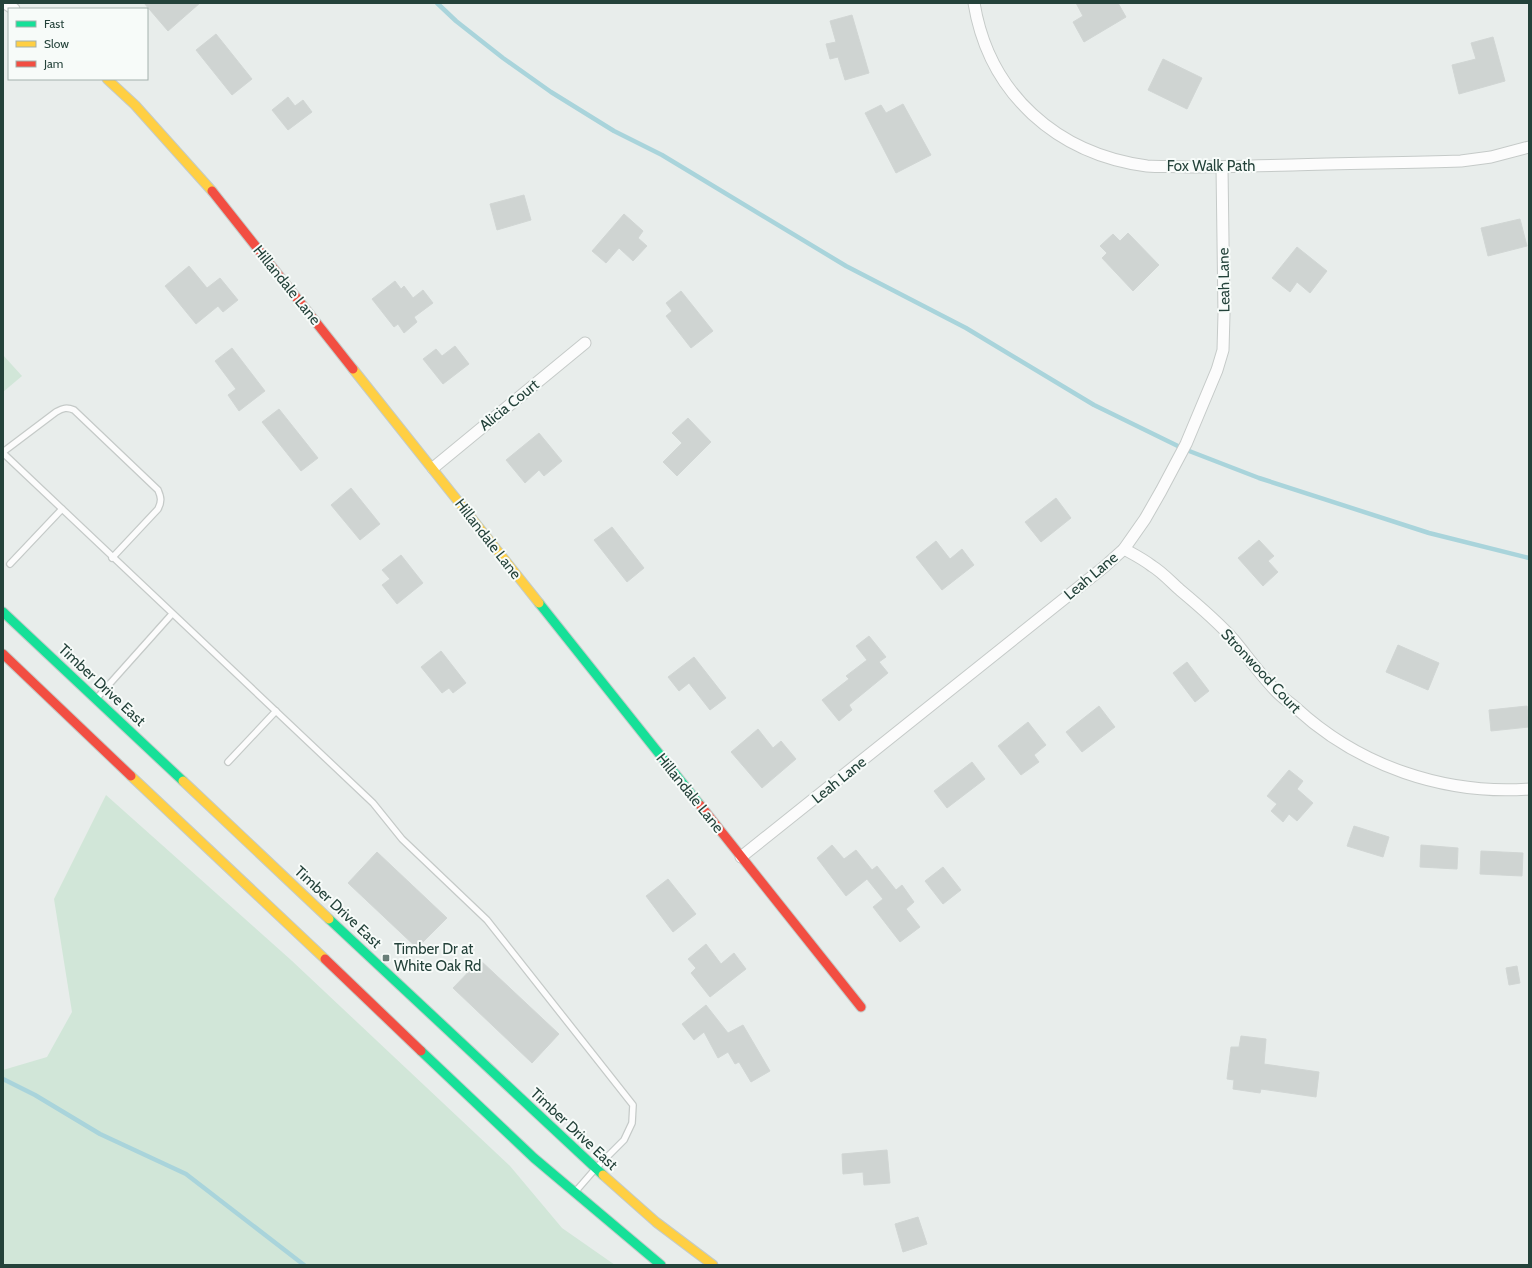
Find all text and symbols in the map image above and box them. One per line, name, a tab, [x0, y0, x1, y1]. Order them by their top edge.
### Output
legend	[8, 8, 148, 80]
text: Fast	[44, 16, 64, 31]
text: Slow	[44, 36, 69, 51]
text: Jam	[43, 56, 63, 71]
street label: Fox Walk Path	[1167, 157, 1255, 175]
street label: Hillandale Lane	[249, 242, 325, 329]
street label: Leah Lane	[1214, 247, 1234, 312]
street label: Alicia Court	[476, 376, 542, 434]
street label: Hillandale Lane	[451, 495, 525, 583]
street label: Leah Lane	[1060, 548, 1122, 604]
street label: Stronwood Court	[1217, 625, 1305, 717]
street label: Timber Drive East	[55, 640, 149, 730]
street label: Hillandale Lane	[652, 750, 728, 837]
street label: Leah Lane	[808, 752, 870, 807]
street label: Timber Drive East	[291, 862, 385, 952]
place label: Timber Dr at White Oak Rd	[394, 940, 481, 975]
marker: Timber Dr at White Oak Rd	[381, 953, 391, 963]
street label: Timber Drive East	[527, 1084, 621, 1174]

